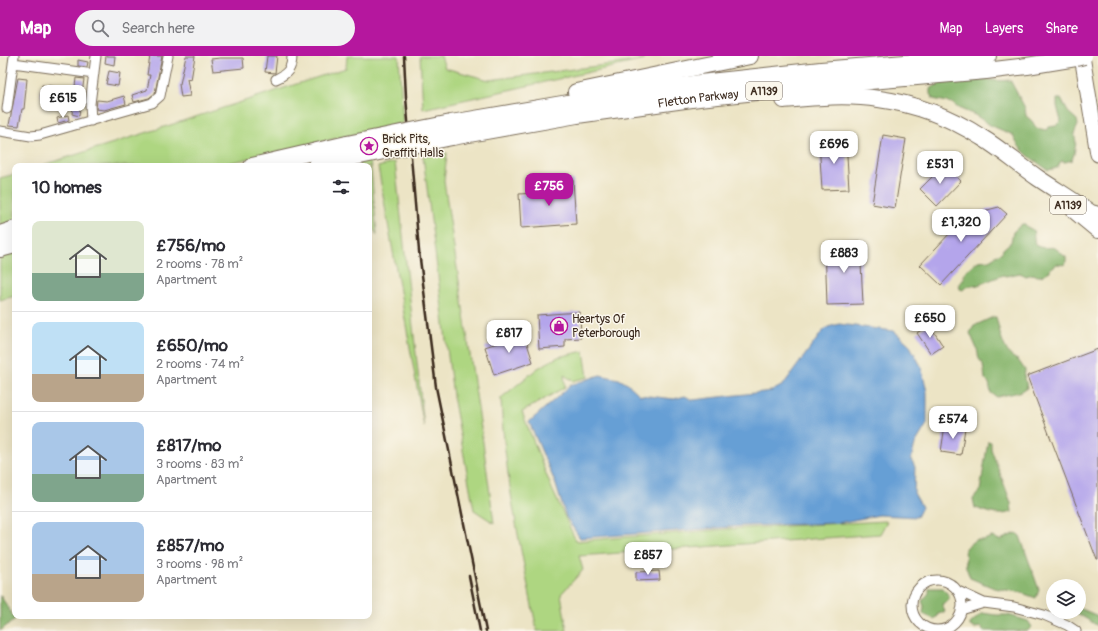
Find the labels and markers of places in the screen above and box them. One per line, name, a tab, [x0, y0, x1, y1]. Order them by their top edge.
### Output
pin: £615	[39, 85, 87, 119]
pin: £696	[810, 131, 858, 165]
place label: Brick Pits, Graffiti Halls	[382, 132, 444, 161]
place icon: Brick Pits, Graffiti Halls	[359, 136, 379, 156]
pin: £531	[916, 151, 964, 185]
pin: £756	[525, 173, 573, 207]
pin: £1,320	[928, 209, 994, 243]
pin: £883	[820, 240, 868, 274]
pin: £650	[906, 305, 954, 339]
place label: Heartys Of Peterborough	[572, 312, 641, 341]
shop icon: Heartys Of Peterborough	[549, 316, 569, 336]
pin: £817	[485, 320, 533, 354]
pin: £574	[929, 406, 977, 440]
pin: £857	[624, 542, 672, 576]

